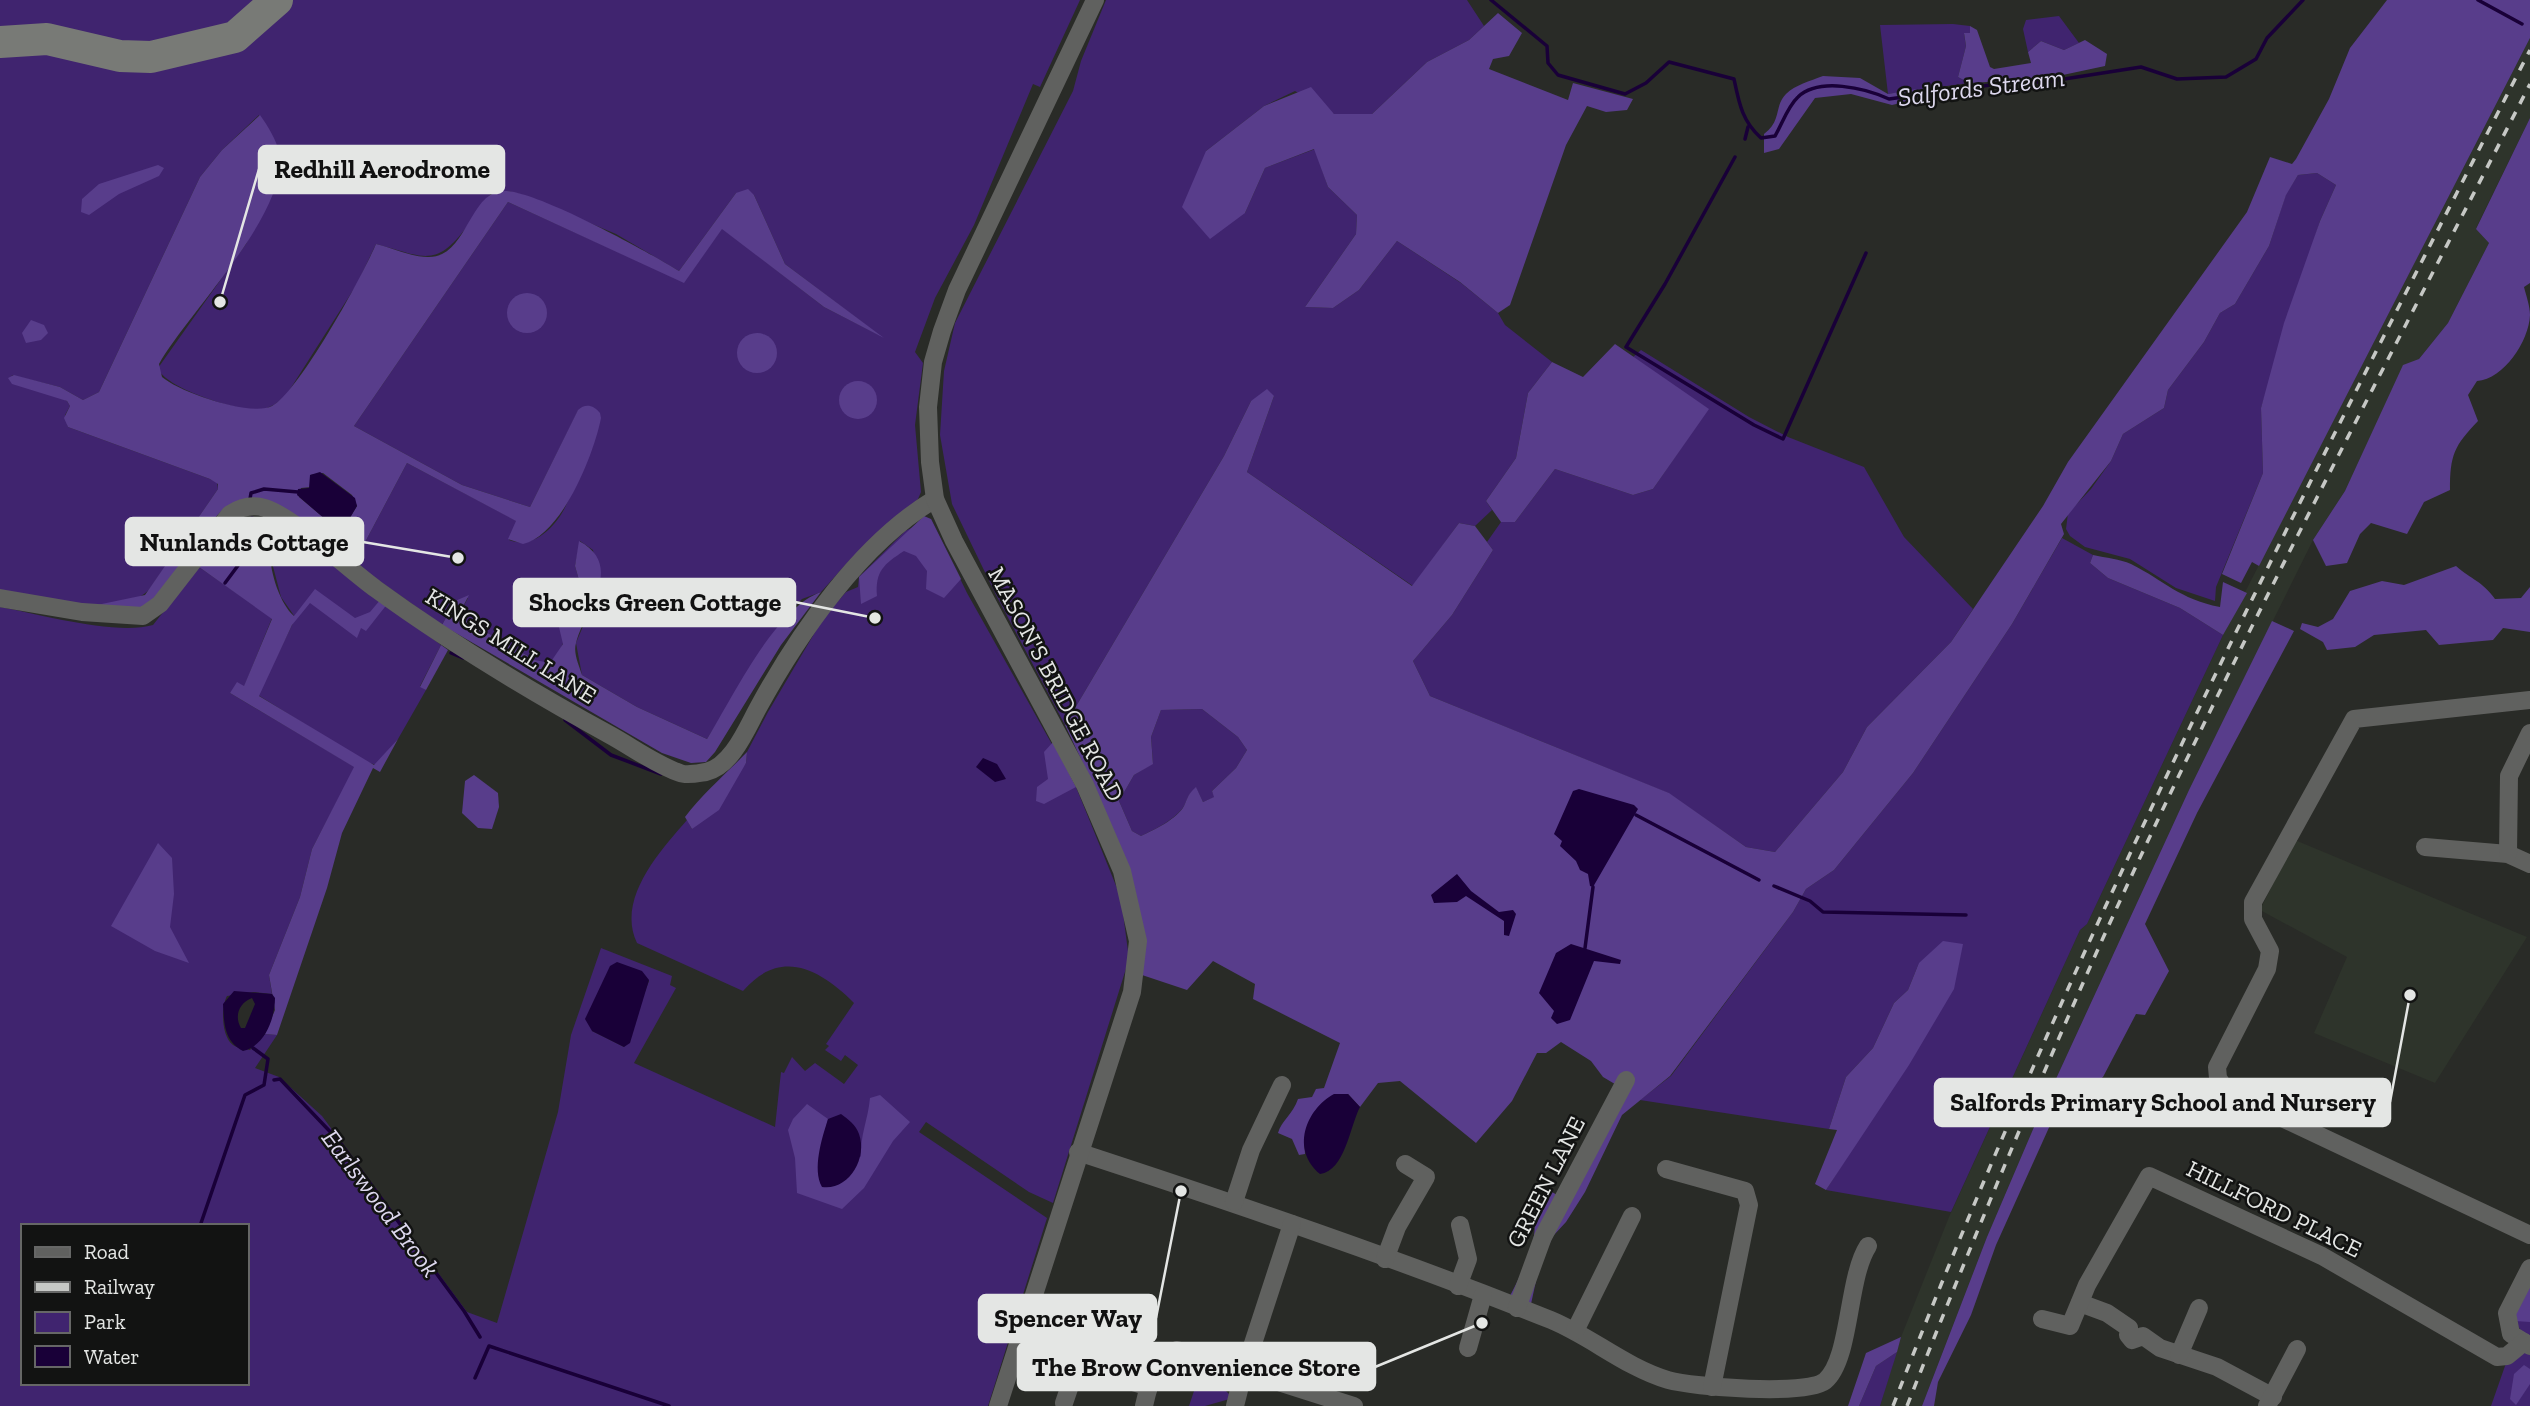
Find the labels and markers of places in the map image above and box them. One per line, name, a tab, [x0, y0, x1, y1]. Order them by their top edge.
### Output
callout: Redhill Aerodrome	[259, 146, 504, 193]
callout: Nunlands Cottage	[126, 518, 363, 565]
callout: Shocks Green Cottage	[514, 579, 795, 626]
callout: Salfords Primary School and Nursery	[1935, 1079, 2390, 1126]
callout: Spencer Way	[979, 1295, 1156, 1342]
callout: The Brow Convenience Store	[1018, 1343, 1375, 1390]

